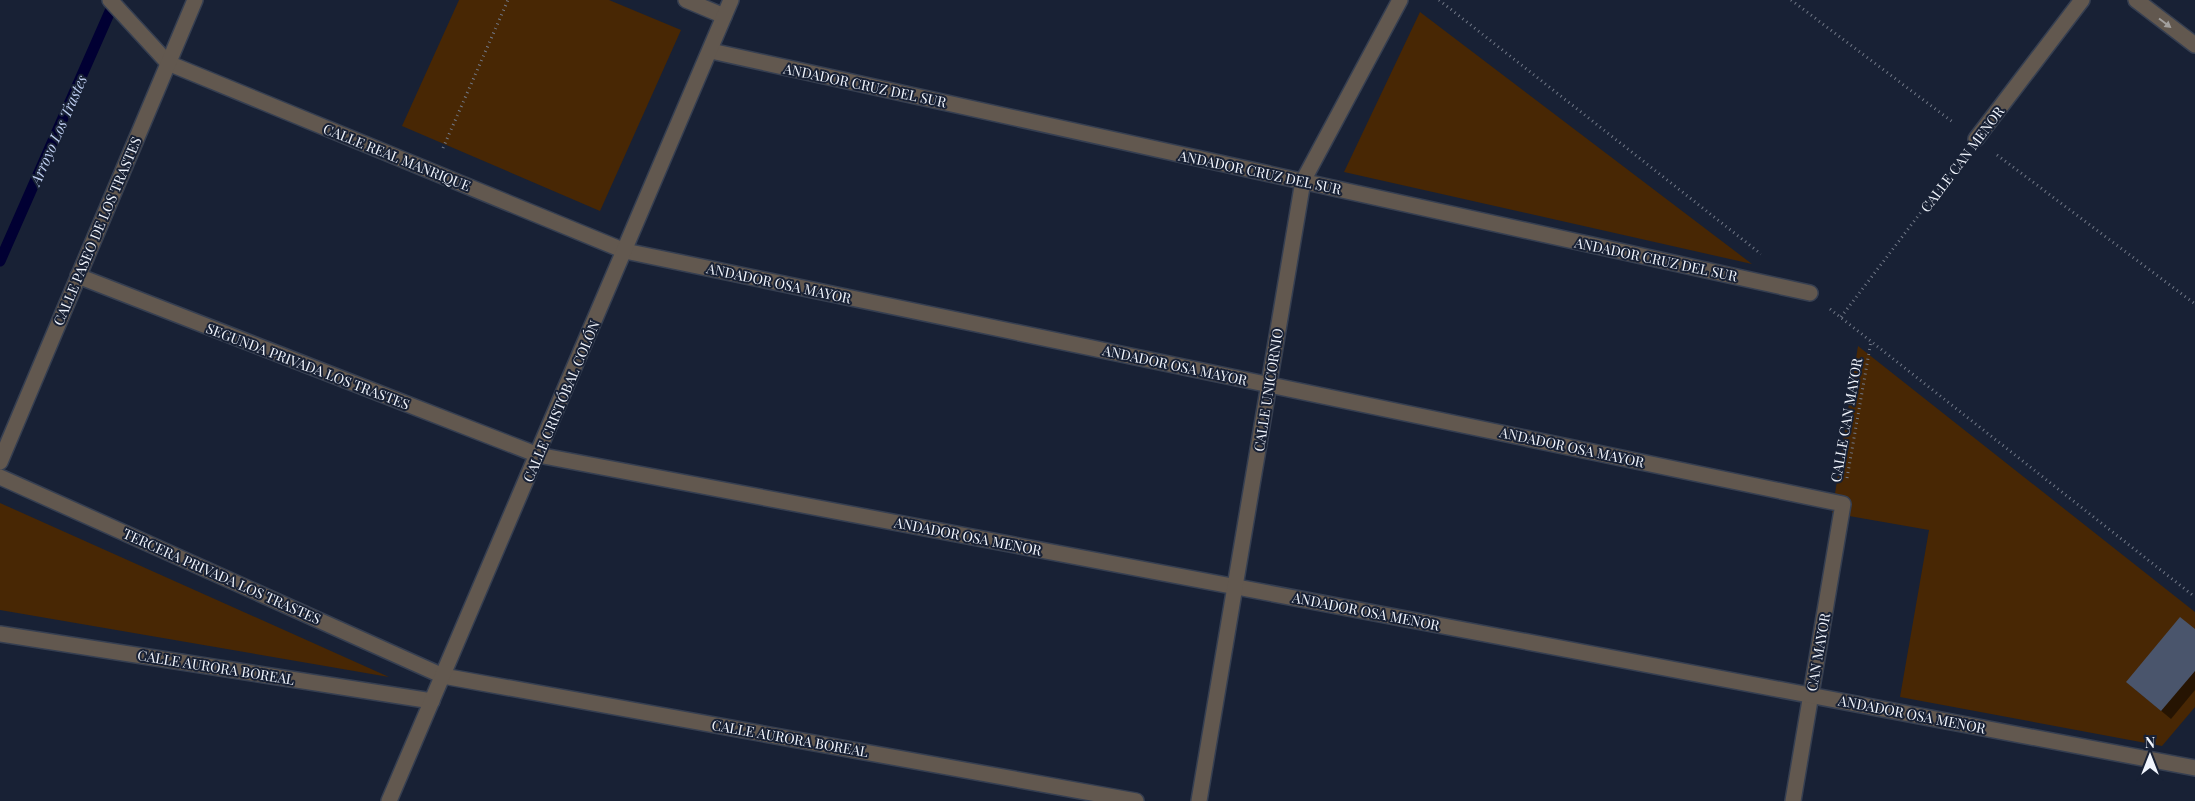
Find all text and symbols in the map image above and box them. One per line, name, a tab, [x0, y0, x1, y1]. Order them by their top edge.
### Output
one-way arrow	[2158, 17, 2171, 28]
street label: ANDADOR CRUZ DEL SUR	[781, 58, 949, 112]
water label: Arroyo Los Trastes	[24, 72, 91, 190]
street label: CALLE CAN MENOR	[1916, 101, 2009, 216]
street label: CALLE REAL MANRIQUE	[321, 119, 473, 195]
street label: CALLE PASEO DE LOS TRASTES	[49, 134, 145, 328]
street label: ANDADOR CRUZ DEL SUR	[1176, 145, 1344, 199]
street label: ANDADOR CRUZ DEL SUR	[1572, 232, 1740, 286]
street label: ANDADOR OSA MAYOR	[704, 258, 854, 308]
street label: CALLE CRISTÓBAL COLÓN	[518, 317, 604, 485]
street label: SEGUNDA PRIVADA LOS TRASTES	[204, 318, 412, 414]
street label: CALLE UNICORNIO	[1249, 327, 1287, 453]
street label: ANDADOR OSA MAYOR	[1100, 340, 1250, 390]
street label: CALLE CAN MAYOR	[1826, 356, 1866, 484]
street label: ANDADOR OSA MAYOR	[1497, 422, 1647, 472]
street label: ANDADOR OSA MENOR	[892, 512, 1044, 560]
street label: TERCERA PRIVADA LOS TRASTES	[120, 524, 324, 628]
street label: ANDADOR OSA MENOR	[1290, 587, 1442, 635]
street label: CAN MAYOR	[1802, 610, 1834, 693]
street label: CALLE AURORA BOREAL	[136, 645, 296, 689]
street label: ANDADOR OSA MENOR	[1836, 690, 1988, 738]
street label: CALLE AURORA BOREAL	[710, 715, 870, 761]
north arrow	[2125, 731, 2175, 781]
text: N	[2145, 733, 2155, 752]

